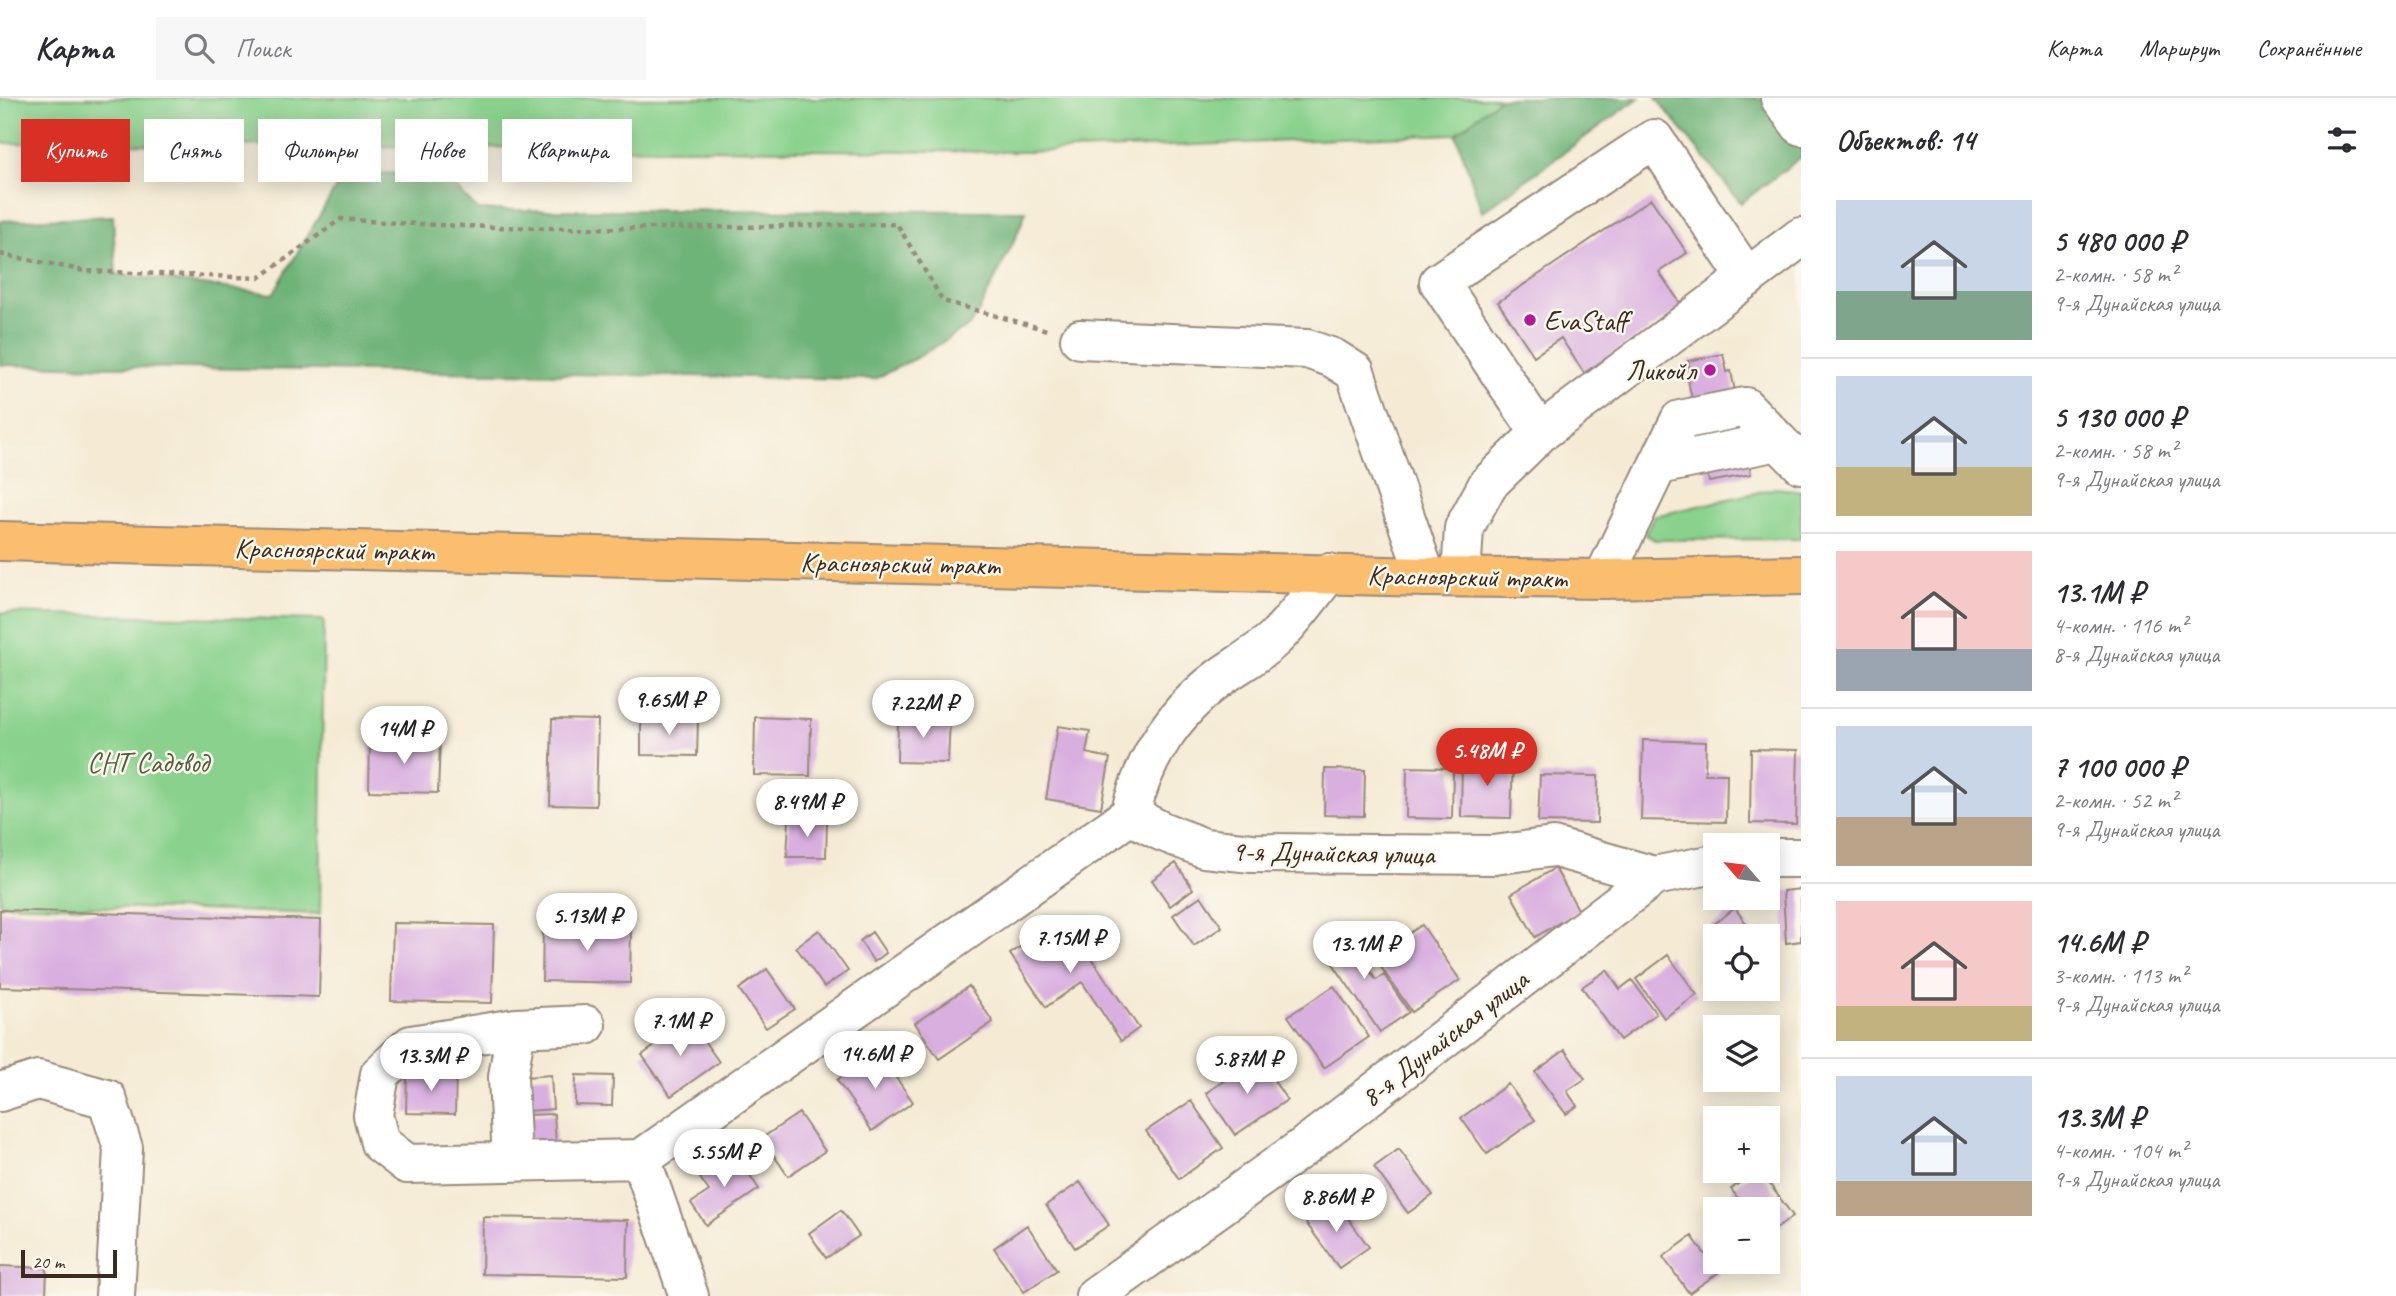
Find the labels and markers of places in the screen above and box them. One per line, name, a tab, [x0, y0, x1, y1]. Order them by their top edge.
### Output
place label: EvaStaff	[1544, 303, 1634, 338]
marker: EvaStaff	[1522, 312, 1538, 328]
place label: Ликойл	[1626, 353, 1698, 388]
marker: Ликойл	[1702, 362, 1718, 378]
pin: 9.65M ₽	[604, 678, 734, 737]
pin: 7.22M ₽	[858, 680, 988, 740]
pin: 14M ₽	[355, 706, 453, 766]
pin: 5.48M ₽	[1422, 728, 1552, 788]
pin: 8.49M ₽	[742, 780, 872, 839]
pin: 5.13M ₽	[522, 894, 652, 953]
pin: 7.15M ₽	[1005, 916, 1135, 975]
pin: 13.1M ₽	[1299, 922, 1429, 981]
pin: 7.1M ₽	[623, 998, 737, 1058]
pin: 14.6M ₽	[810, 1032, 940, 1091]
pin: 13.3M ₽	[366, 1034, 496, 1093]
pin: 5.87M ₽	[1182, 1037, 1312, 1096]
pin: 5.55M ₽	[659, 1130, 789, 1189]
pin: 8.86M ₽	[1271, 1174, 1401, 1234]

